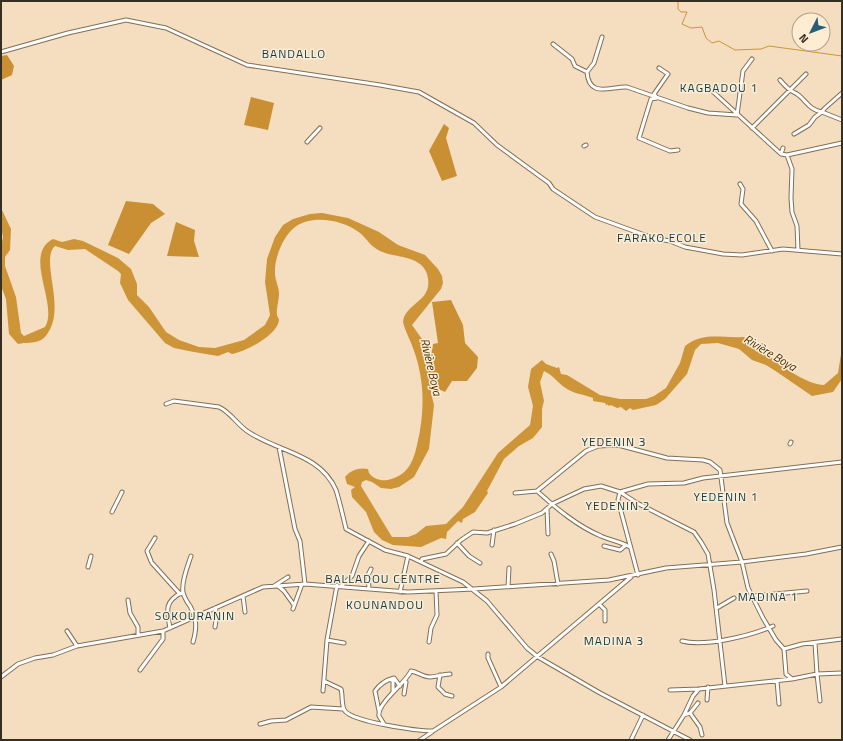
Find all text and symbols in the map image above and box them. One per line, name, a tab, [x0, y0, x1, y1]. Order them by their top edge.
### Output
north arrow	[791, 12, 831, 52]
text: N	[795, 31, 812, 47]
district label: BANDALLO	[262, 44, 326, 63]
district label: KAGBADOU 1	[680, 78, 758, 97]
district label: FARAKO ECOLE	[617, 228, 707, 247]
water label: Rivière Boya	[740, 329, 801, 376]
water label: Rivière Boya	[416, 336, 448, 399]
district label: YEDENIN 3	[581, 432, 647, 451]
district label: YEDENIN 1	[693, 487, 759, 506]
district label: YEDENIN 2	[585, 496, 651, 515]
district label: BALLADOU CENTRE	[325, 569, 441, 588]
district label: MADINA 1	[738, 587, 798, 606]
district label: KOUNANDOU	[346, 595, 424, 614]
district label: SOKOURANIN	[155, 606, 235, 625]
district label: MADINA 3	[584, 631, 644, 650]

